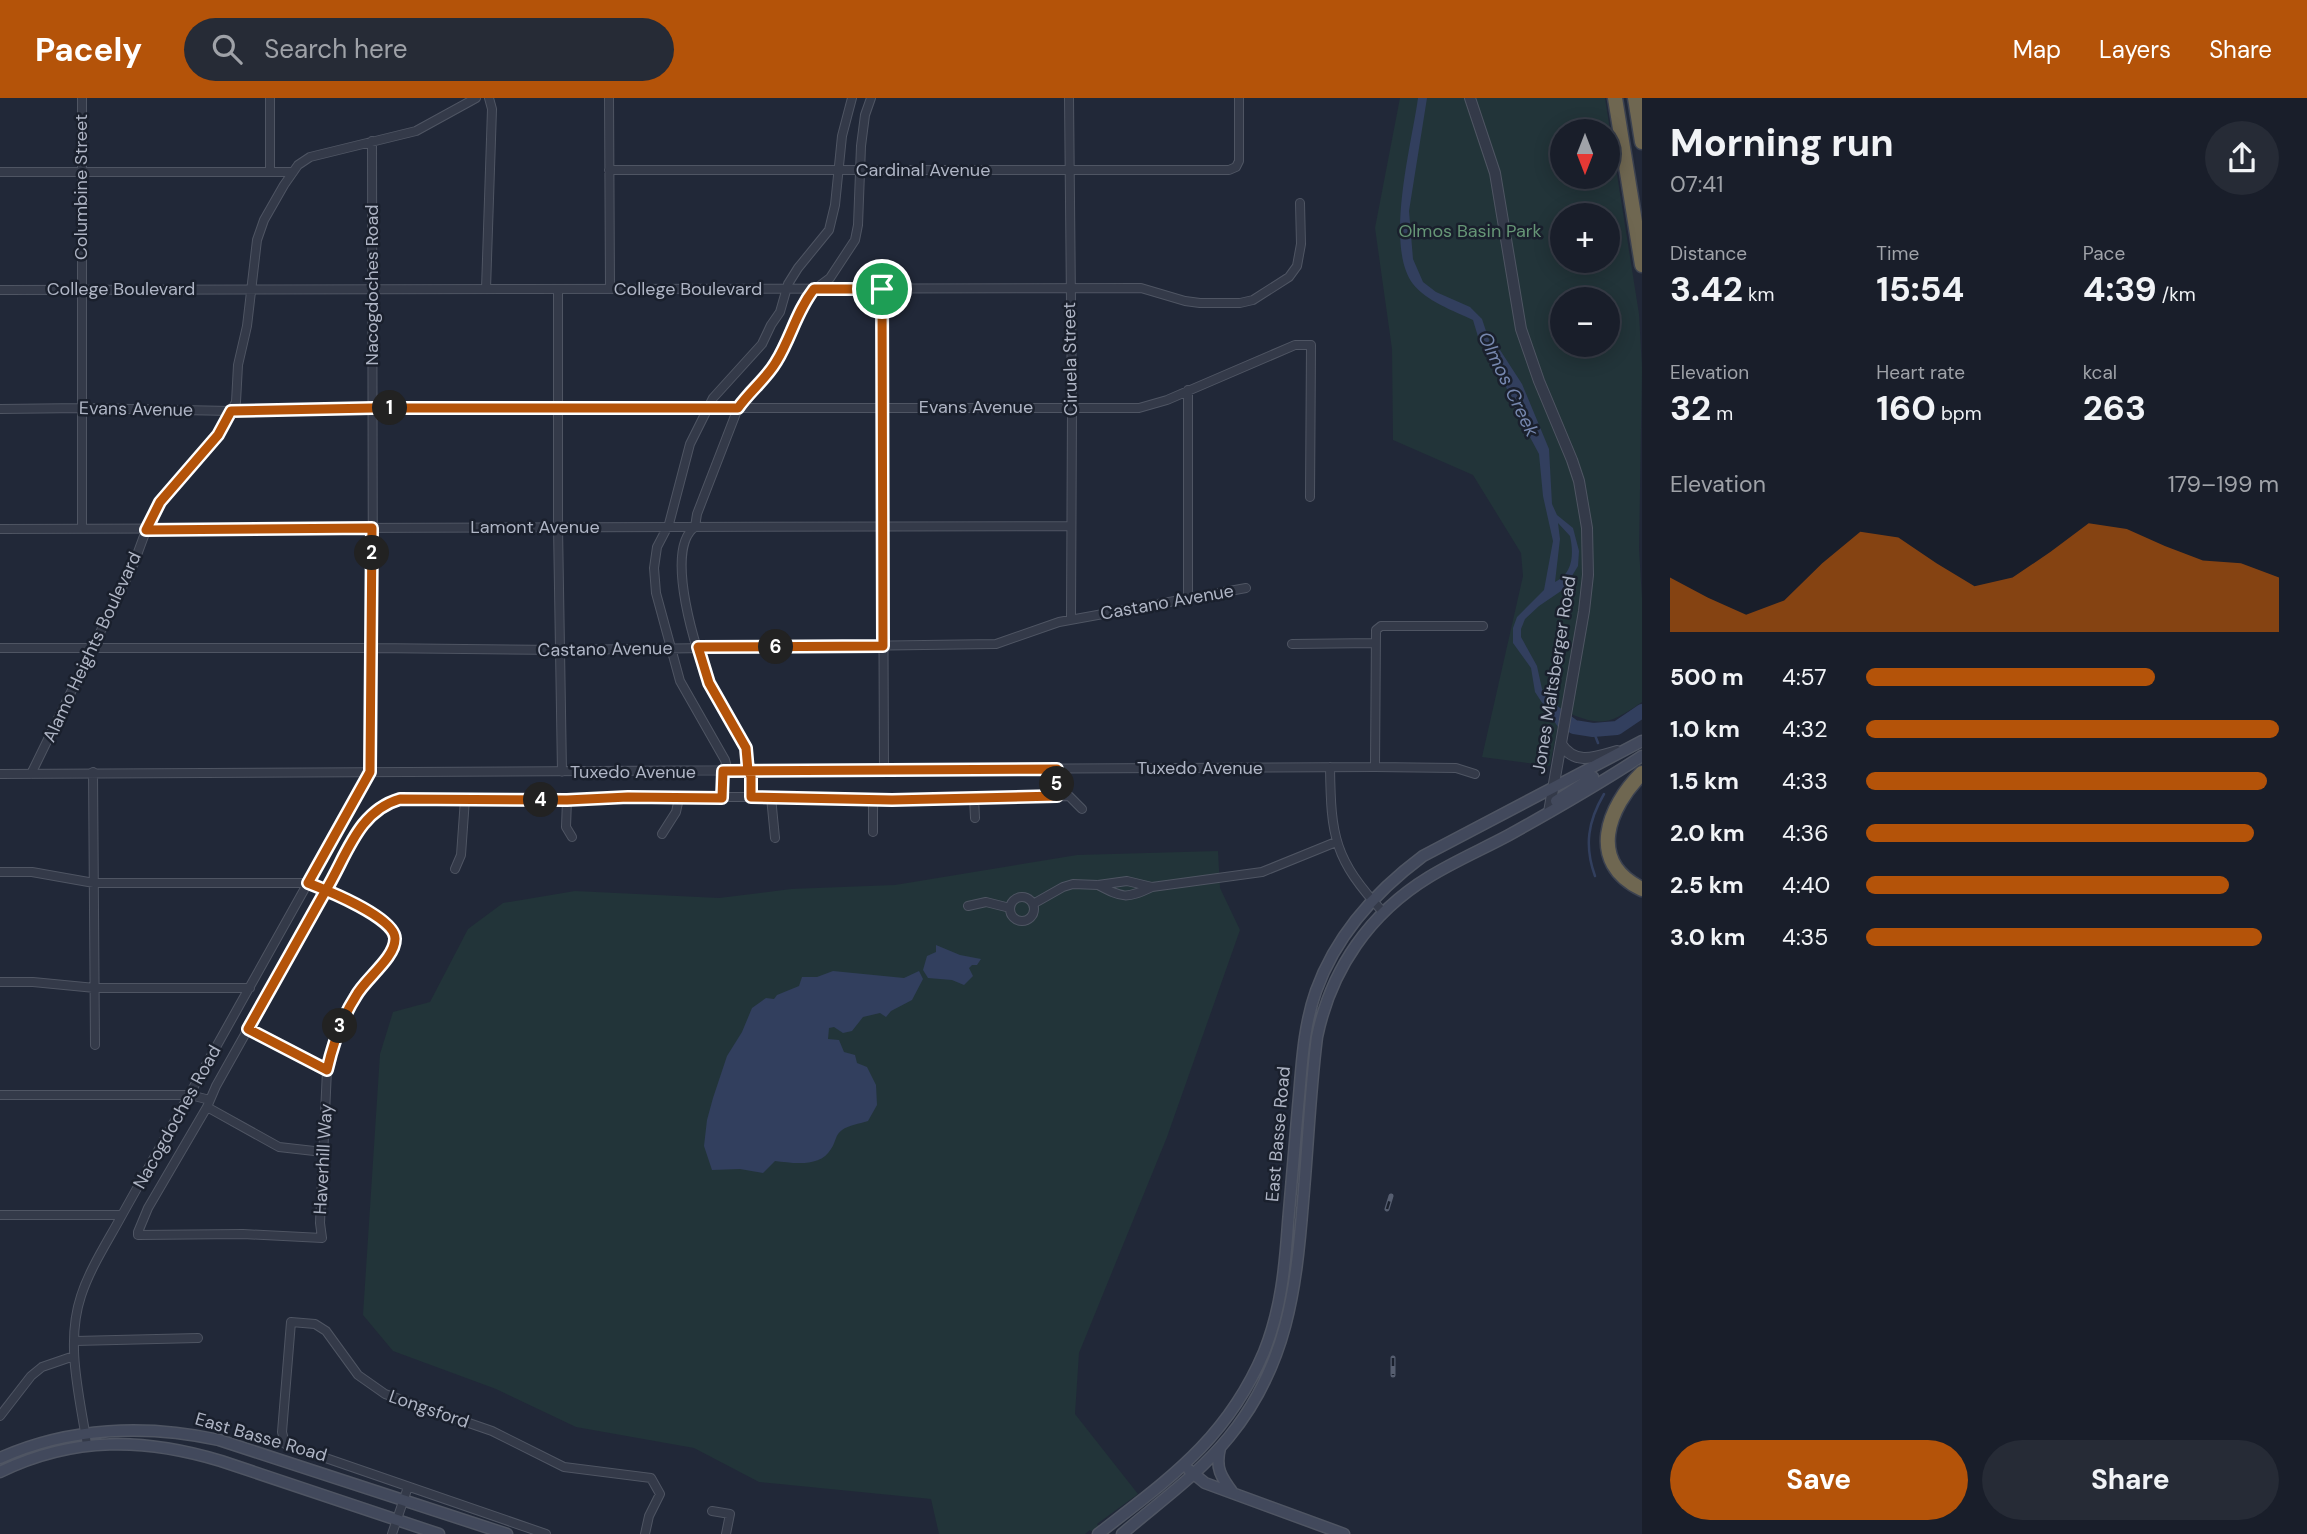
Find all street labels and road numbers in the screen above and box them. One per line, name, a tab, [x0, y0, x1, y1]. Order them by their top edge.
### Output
street label: Columbine Street	[69, 114, 93, 260]
street label: Cardinal Avenue	[856, 158, 990, 182]
street label: Nacogdoches Road	[360, 204, 384, 366]
street label: College Boulevard	[47, 277, 195, 301]
street label: College Boulevard	[614, 277, 762, 301]
street label: Ciruela Street	[1057, 302, 1083, 416]
street label: Evans Avenue	[919, 395, 1033, 419]
street label: Evans Avenue	[79, 396, 193, 422]
street label: Lamont Avenue	[470, 515, 600, 539]
street label: Alamo Heights Boulevard	[37, 548, 147, 746]
street label: Jones Maltsberger Road	[1526, 574, 1582, 776]
street label: Castano Avenue	[1098, 578, 1236, 626]
street label: Castano Avenue	[537, 636, 673, 662]
street label: Tuxedo Avenue	[1137, 756, 1263, 780]
street label: Tuxedo Avenue	[570, 760, 696, 784]
street label: Nacogdoches Road	[127, 1041, 227, 1193]
street label: East Basse Road	[1260, 1065, 1296, 1203]
street label: Haverhill Way	[308, 1103, 338, 1215]
street label: Longsford	[386, 1384, 472, 1434]
street label: East Basse Road	[192, 1407, 330, 1467]

